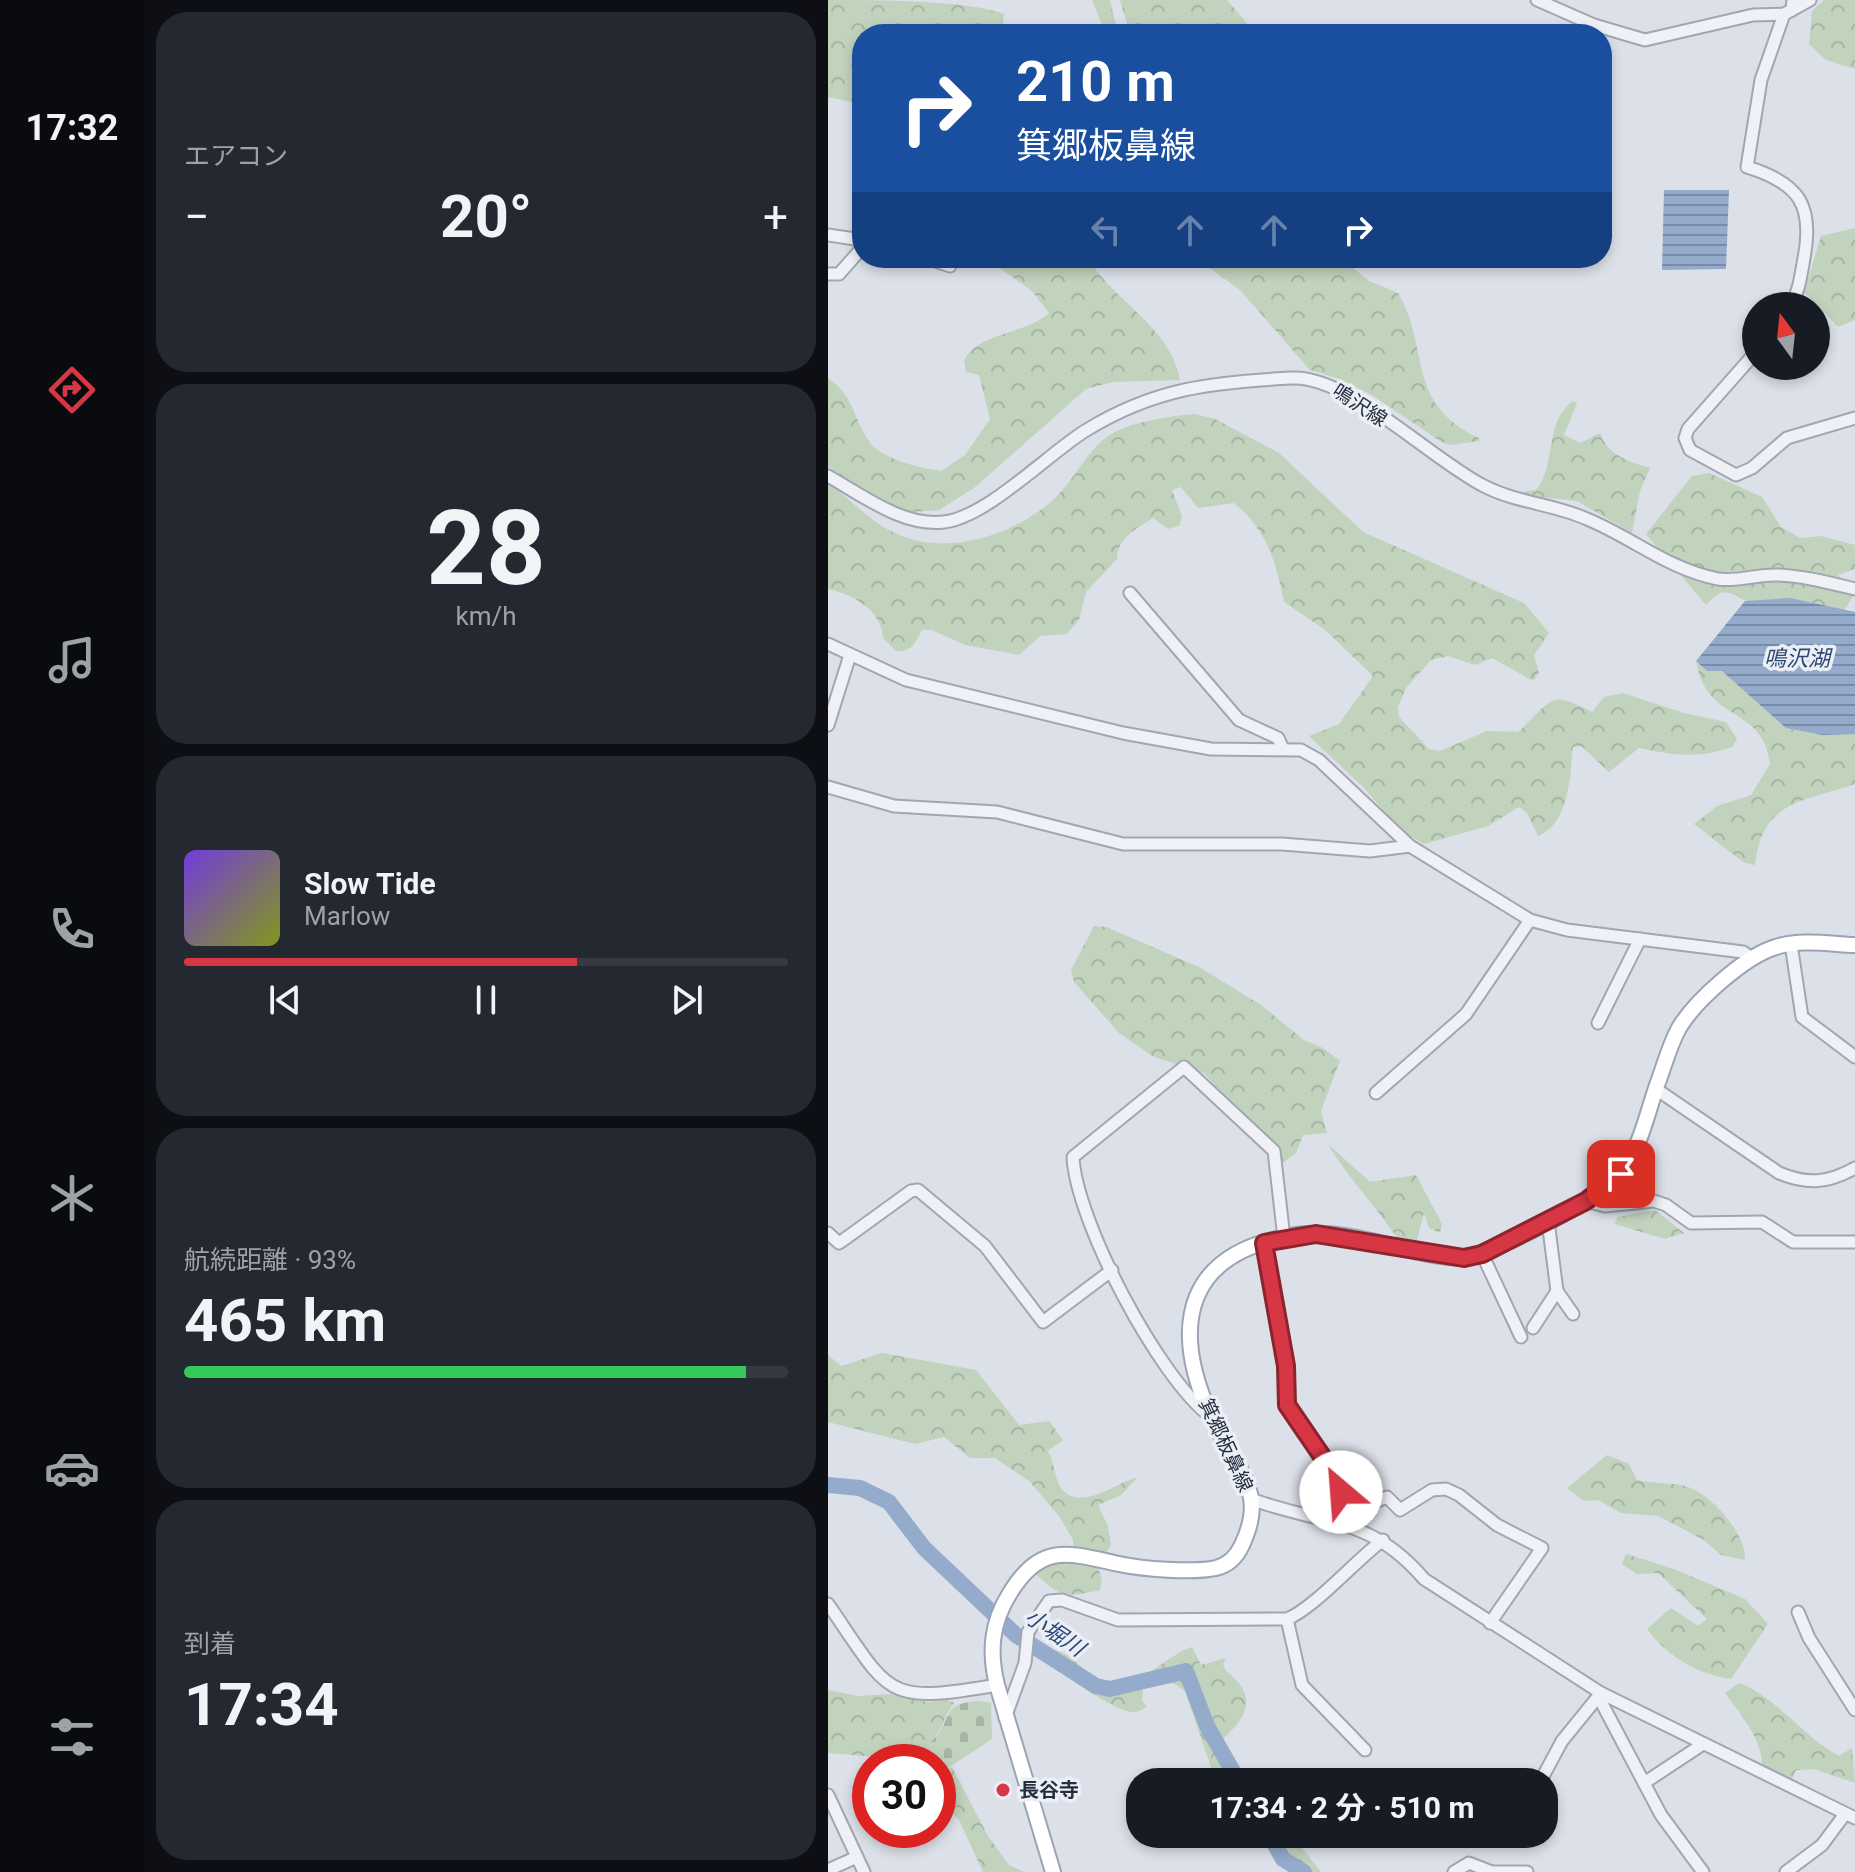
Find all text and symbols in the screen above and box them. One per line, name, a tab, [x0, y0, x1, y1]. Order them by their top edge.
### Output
text: 210 m	[1016, 49, 1175, 115]
icon: right	[884, 56, 988, 160]
text: 17:32	[26, 107, 118, 149]
text: 箕郷板鼻線	[1016, 125, 1196, 167]
text: エアコン	[184, 141, 288, 171]
text: 20°	[440, 181, 532, 252]
text: −	[184, 191, 209, 243]
text: +	[763, 191, 788, 243]
icon: left	[1084, 208, 1128, 252]
icon: ahead	[1168, 208, 1212, 252]
icon: ahead	[1252, 208, 1296, 252]
icon: right	[1336, 208, 1380, 252]
north arrow	[1742, 292, 1830, 380]
map controls	[1742, 292, 1830, 380]
icon: directions	[44, 362, 100, 418]
street label: 鳴沢線	[1328, 379, 1392, 431]
text: 28	[426, 488, 546, 609]
text: km/h	[455, 601, 517, 631]
icon: music	[44, 632, 100, 688]
water label: 鳴沢湖	[1764, 646, 1833, 671]
text: Slow Tide	[304, 866, 436, 901]
icon: phone	[44, 901, 100, 957]
text: Marlow	[304, 901, 390, 931]
icon: previous	[263, 978, 307, 1022]
icon: pause	[464, 978, 508, 1022]
icon: next	[665, 978, 709, 1022]
pin	[1587, 1140, 1655, 1208]
icon: arrive	[1599, 1152, 1643, 1196]
icon: climate	[44, 1170, 100, 1226]
text: 航続距離 · 93%	[184, 1245, 356, 1275]
text: 465 km	[184, 1285, 386, 1356]
street label: 箕郷板鼻線	[1194, 1395, 1258, 1495]
icon: car	[44, 1440, 100, 1496]
position arrow	[1299, 1450, 1383, 1534]
water label: 小堀川	[1020, 1604, 1091, 1662]
text: 到着	[184, 1629, 236, 1659]
text: 17:34	[184, 1669, 339, 1740]
icon: filters	[44, 1709, 100, 1765]
speed limit sign: 30	[852, 1744, 956, 1848]
place label: 長谷寺	[1019, 1778, 1079, 1802]
marker: 長谷寺	[994, 1781, 1012, 1799]
text: 17:34 · 2 分 · 510 m	[1210, 1790, 1474, 1825]

